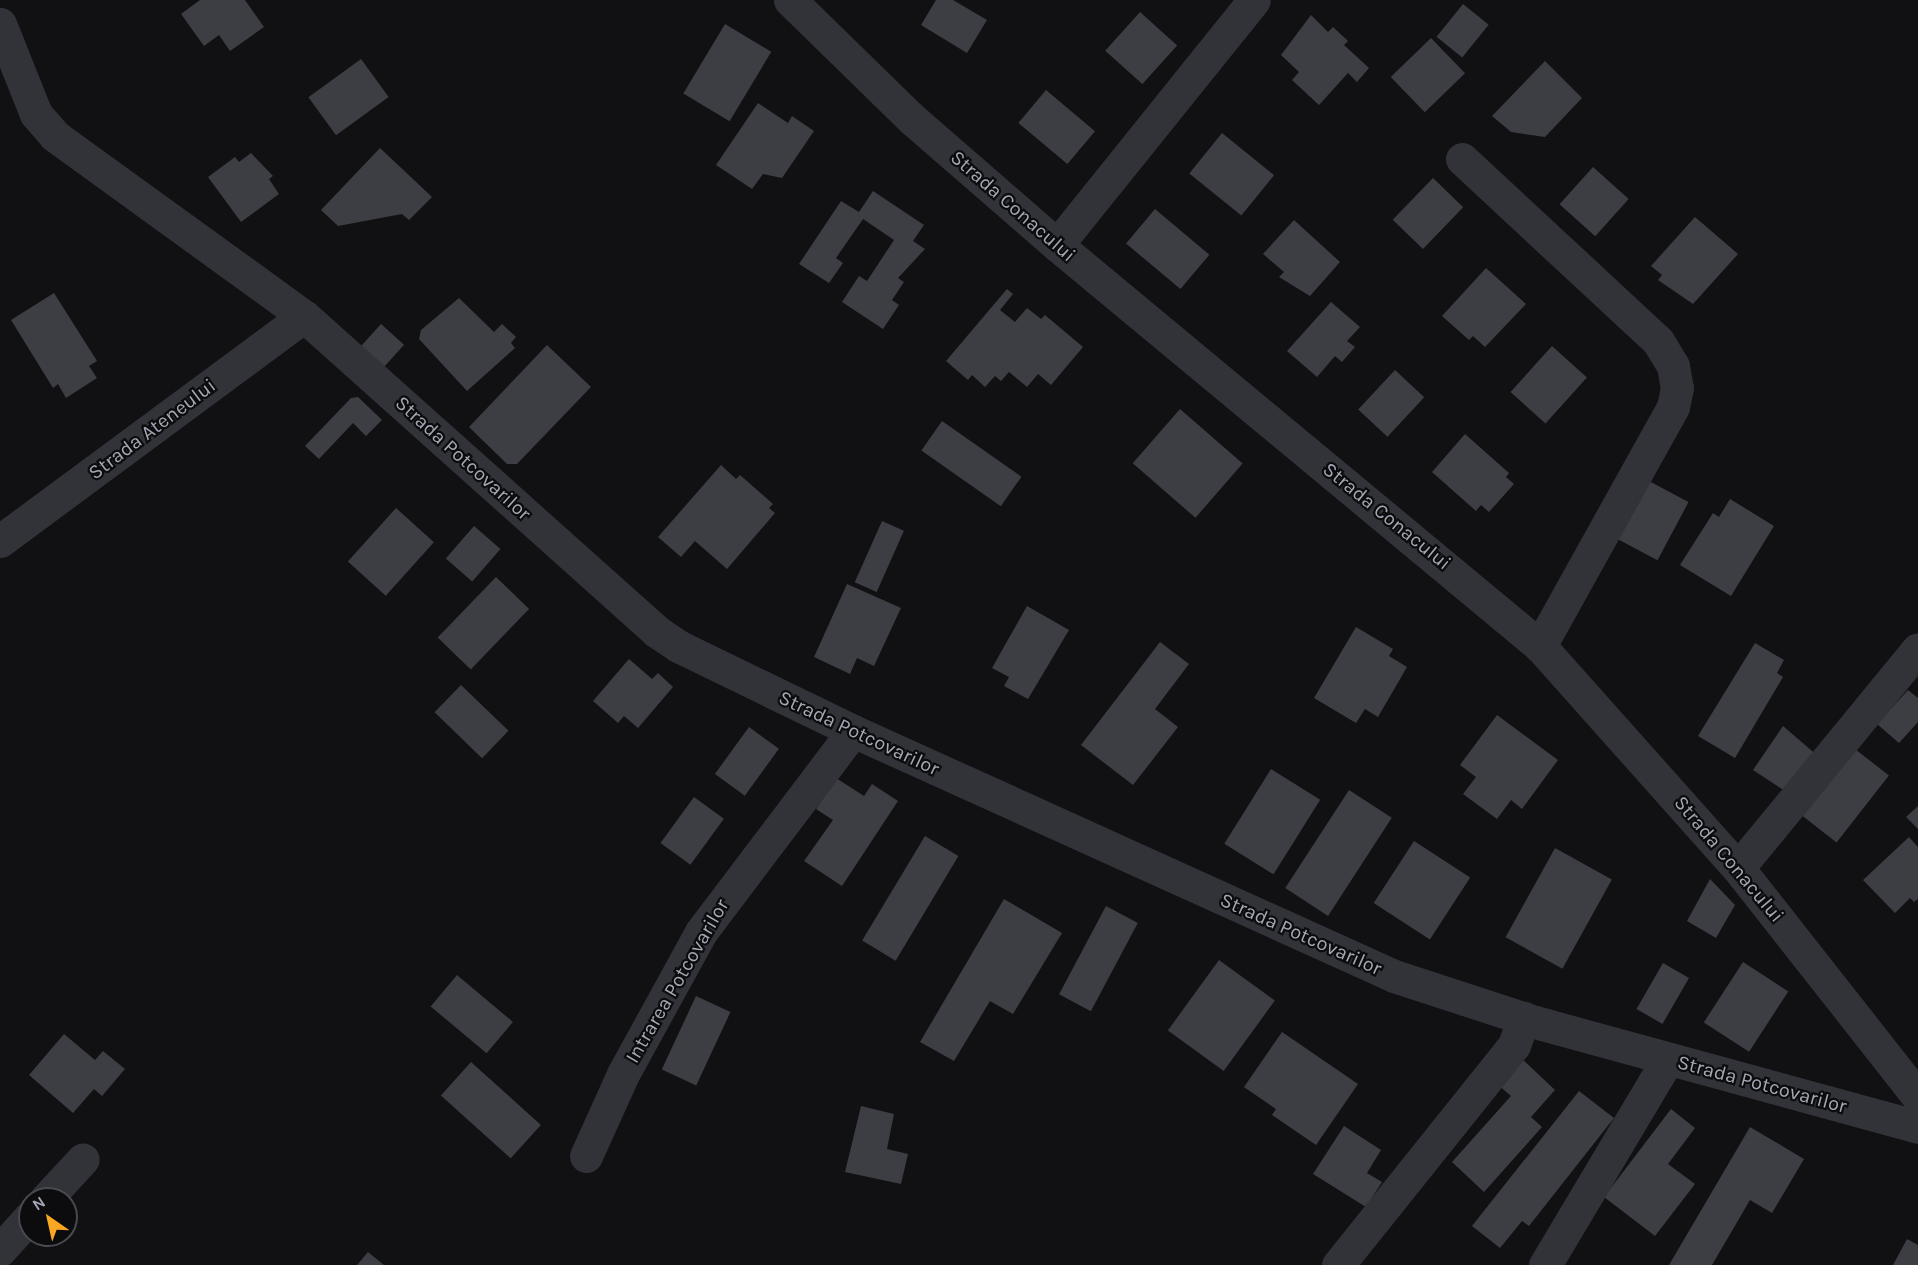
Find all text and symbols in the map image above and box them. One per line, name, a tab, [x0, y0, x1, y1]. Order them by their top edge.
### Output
street label: Strada Conacului	[946, 145, 1080, 267]
street label: Strada Ateneului	[84, 373, 220, 485]
street label: Strada Potcovarilor	[390, 391, 536, 525]
street label: Strada Conacului	[1318, 457, 1456, 575]
street label: Strada Potcovarilor	[775, 685, 943, 781]
street label: Strada Conacului	[1669, 791, 1789, 927]
street label: Strada Potcovarilor	[1217, 888, 1385, 980]
street label: Intrarea Potcovarilor	[620, 895, 734, 1067]
street label: Strada Potcovarilor	[1675, 1050, 1849, 1118]
north arrow	[18, 1187, 78, 1247]
text: N	[29, 1192, 49, 1214]

